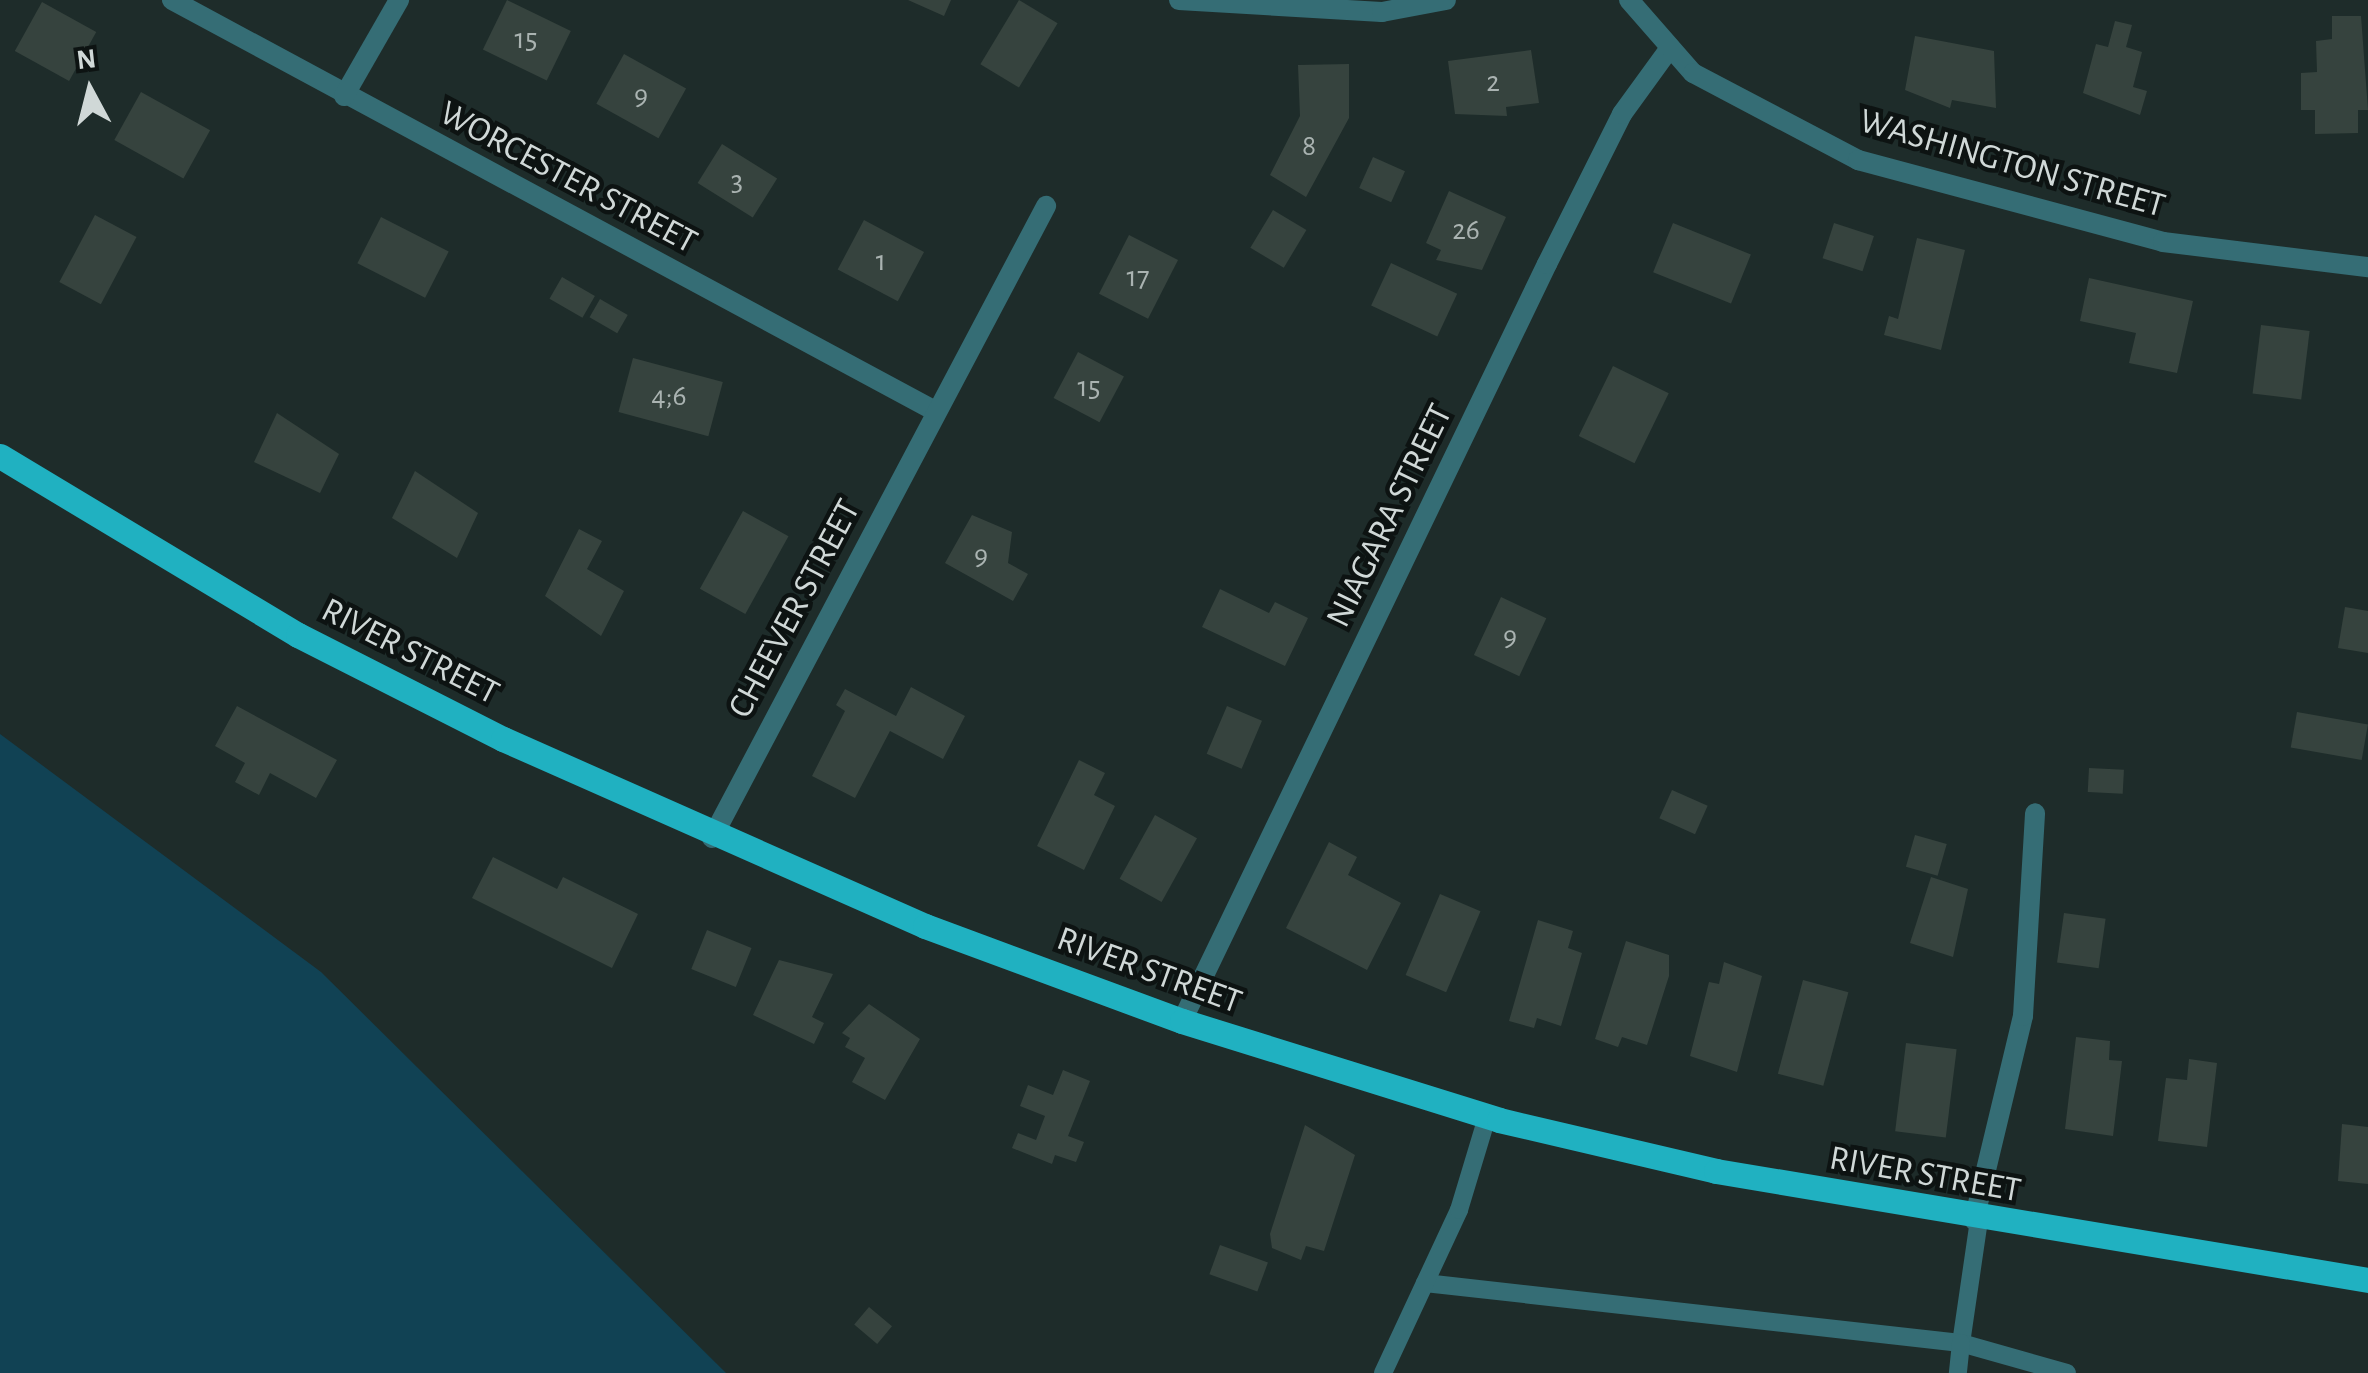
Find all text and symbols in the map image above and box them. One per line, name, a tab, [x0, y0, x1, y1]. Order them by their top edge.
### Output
house number: 15	[515, 21, 537, 57]
north arrow	[40, 40, 140, 140]
text: N	[75, 45, 98, 75]
house number: 2	[1486, 64, 1500, 100]
house number: 9	[634, 78, 648, 114]
street label: WORCESTER STREET	[432, 92, 704, 264]
street label: WASHINGTON STREET	[1854, 100, 2170, 228]
house number: 8	[1302, 128, 1316, 164]
house number: 3	[731, 163, 743, 199]
house number: 26	[1452, 212, 1480, 248]
house number: 1	[876, 243, 886, 279]
house number: 17	[1127, 259, 1149, 295]
house number: 15	[1078, 369, 1100, 405]
house number: 4;6	[651, 378, 687, 414]
street label: NIAGARA STREET	[1318, 398, 1462, 634]
street label: CHEEVER STREET	[720, 493, 870, 725]
house number: 9	[974, 538, 988, 574]
street label: RIVER STREET	[314, 589, 506, 715]
house number: 9	[1503, 619, 1517, 655]
street label: RIVER STREET	[1051, 918, 1247, 1024]
street label: RIVER STREET	[1826, 1138, 2024, 1212]

